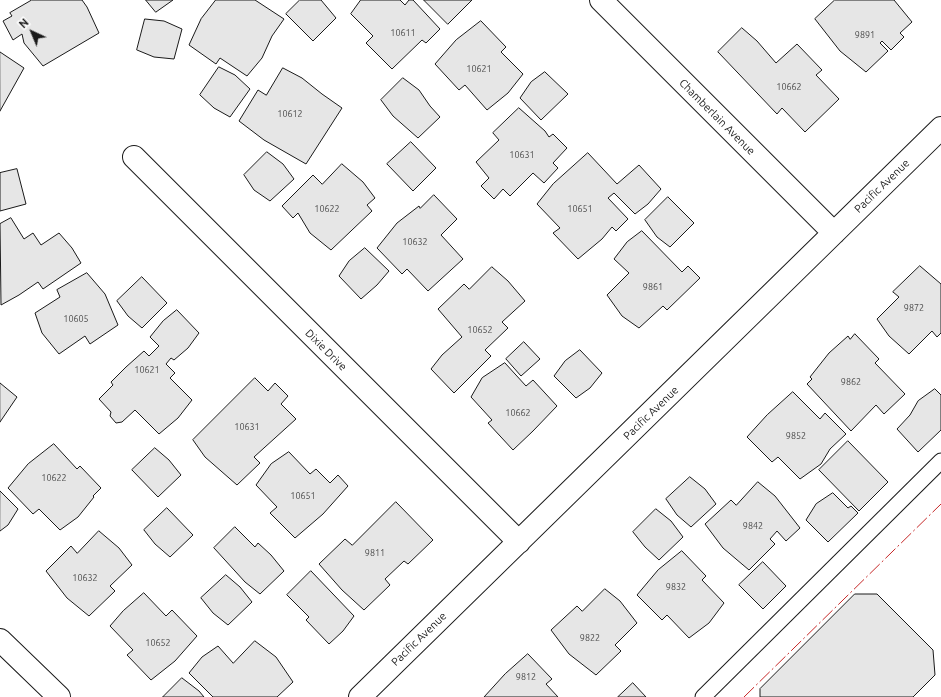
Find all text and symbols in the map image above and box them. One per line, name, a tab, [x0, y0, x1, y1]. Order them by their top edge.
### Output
north arrow	[12, 12, 52, 52]
text: N	[17, 16, 31, 31]
house number: 10611	[390, 28, 416, 38]
house number: 9891	[855, 30, 875, 40]
house number: 10621	[466, 64, 492, 74]
street label: Chamberlain Avenue	[676, 76, 758, 158]
house number: 10662	[776, 82, 802, 92]
house number: 10612	[277, 109, 303, 119]
house number: 10631	[509, 150, 535, 160]
street label: Pacific Avenue	[852, 156, 912, 216]
house number: 10622	[314, 204, 340, 214]
house number: 10651	[567, 204, 593, 214]
house number: 10632	[402, 237, 428, 247]
house number: 9861	[643, 282, 663, 292]
house number: 9872	[904, 303, 924, 313]
house number: 10605	[63, 314, 89, 324]
house number: 10652	[467, 325, 493, 335]
street label: Dixie Drive	[303, 327, 349, 373]
house number: 10621	[134, 365, 160, 375]
house number: 9862	[841, 377, 861, 387]
street label: Pacific Avenue	[621, 383, 681, 443]
house number: 10662	[505, 408, 531, 418]
house number: 10631	[234, 422, 260, 432]
house number: 9852	[786, 431, 806, 441]
house number: 10622	[41, 473, 67, 483]
house number: 10651	[290, 491, 316, 501]
house number: 9842	[743, 521, 763, 531]
house number: 9811	[365, 548, 385, 558]
house number: 10632	[72, 573, 98, 583]
house number: 9832	[666, 582, 686, 592]
street label: Pacific Avenue	[389, 609, 449, 669]
house number: 9822	[580, 633, 600, 643]
house number: 10652	[145, 638, 171, 648]
house number: 9812	[516, 672, 536, 682]

